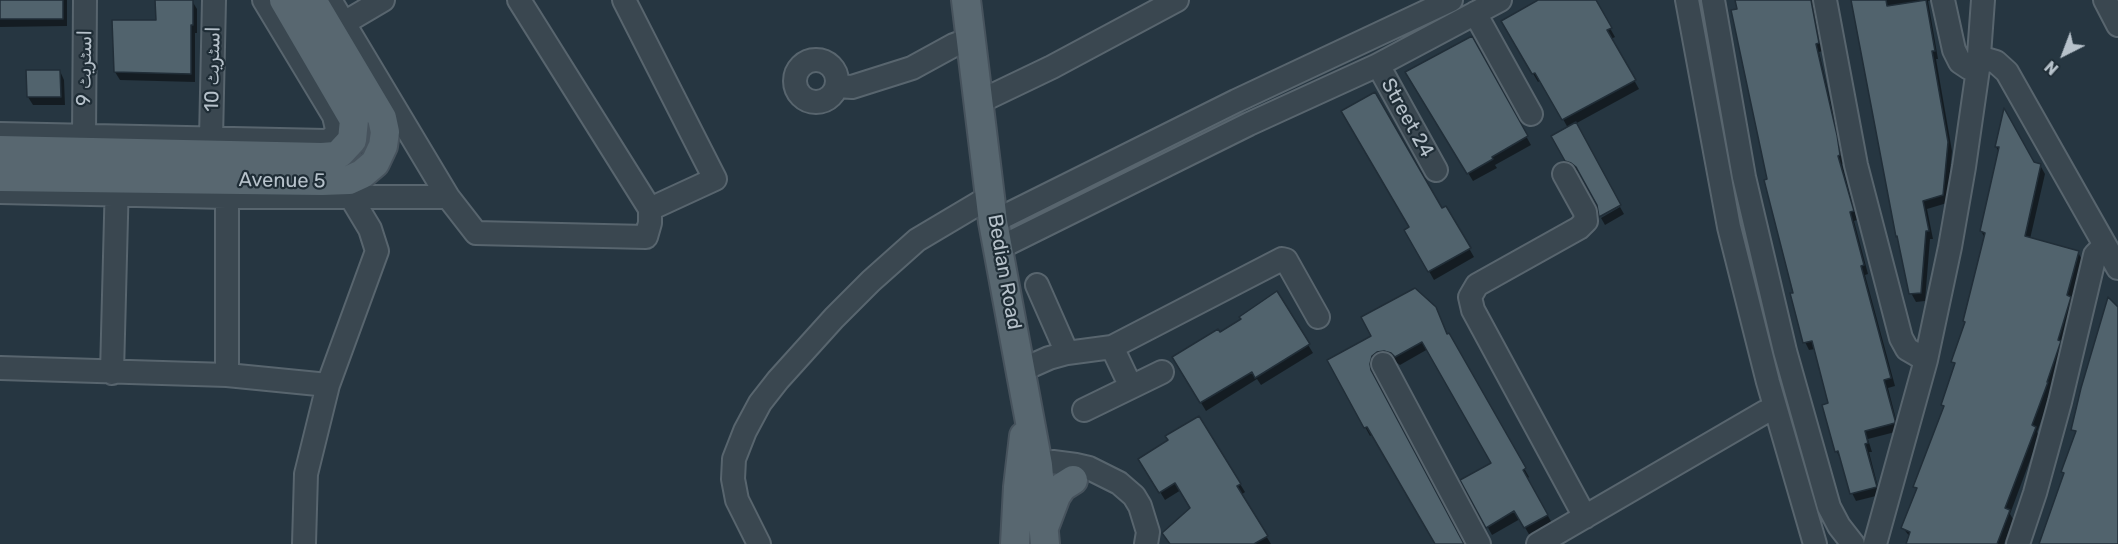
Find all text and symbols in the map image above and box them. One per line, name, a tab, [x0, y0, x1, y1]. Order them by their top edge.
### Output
north arrow	[2034, 24, 2094, 84]
street label: اسٹریٹ 10	[200, 26, 226, 112]
street label: اسٹریٹ 9	[72, 30, 98, 106]
text: N	[2041, 57, 2062, 79]
street label: Street 24	[1375, 74, 1439, 162]
street label: Avenue 5	[238, 168, 326, 194]
street label: Bedian Road	[982, 212, 1026, 332]

